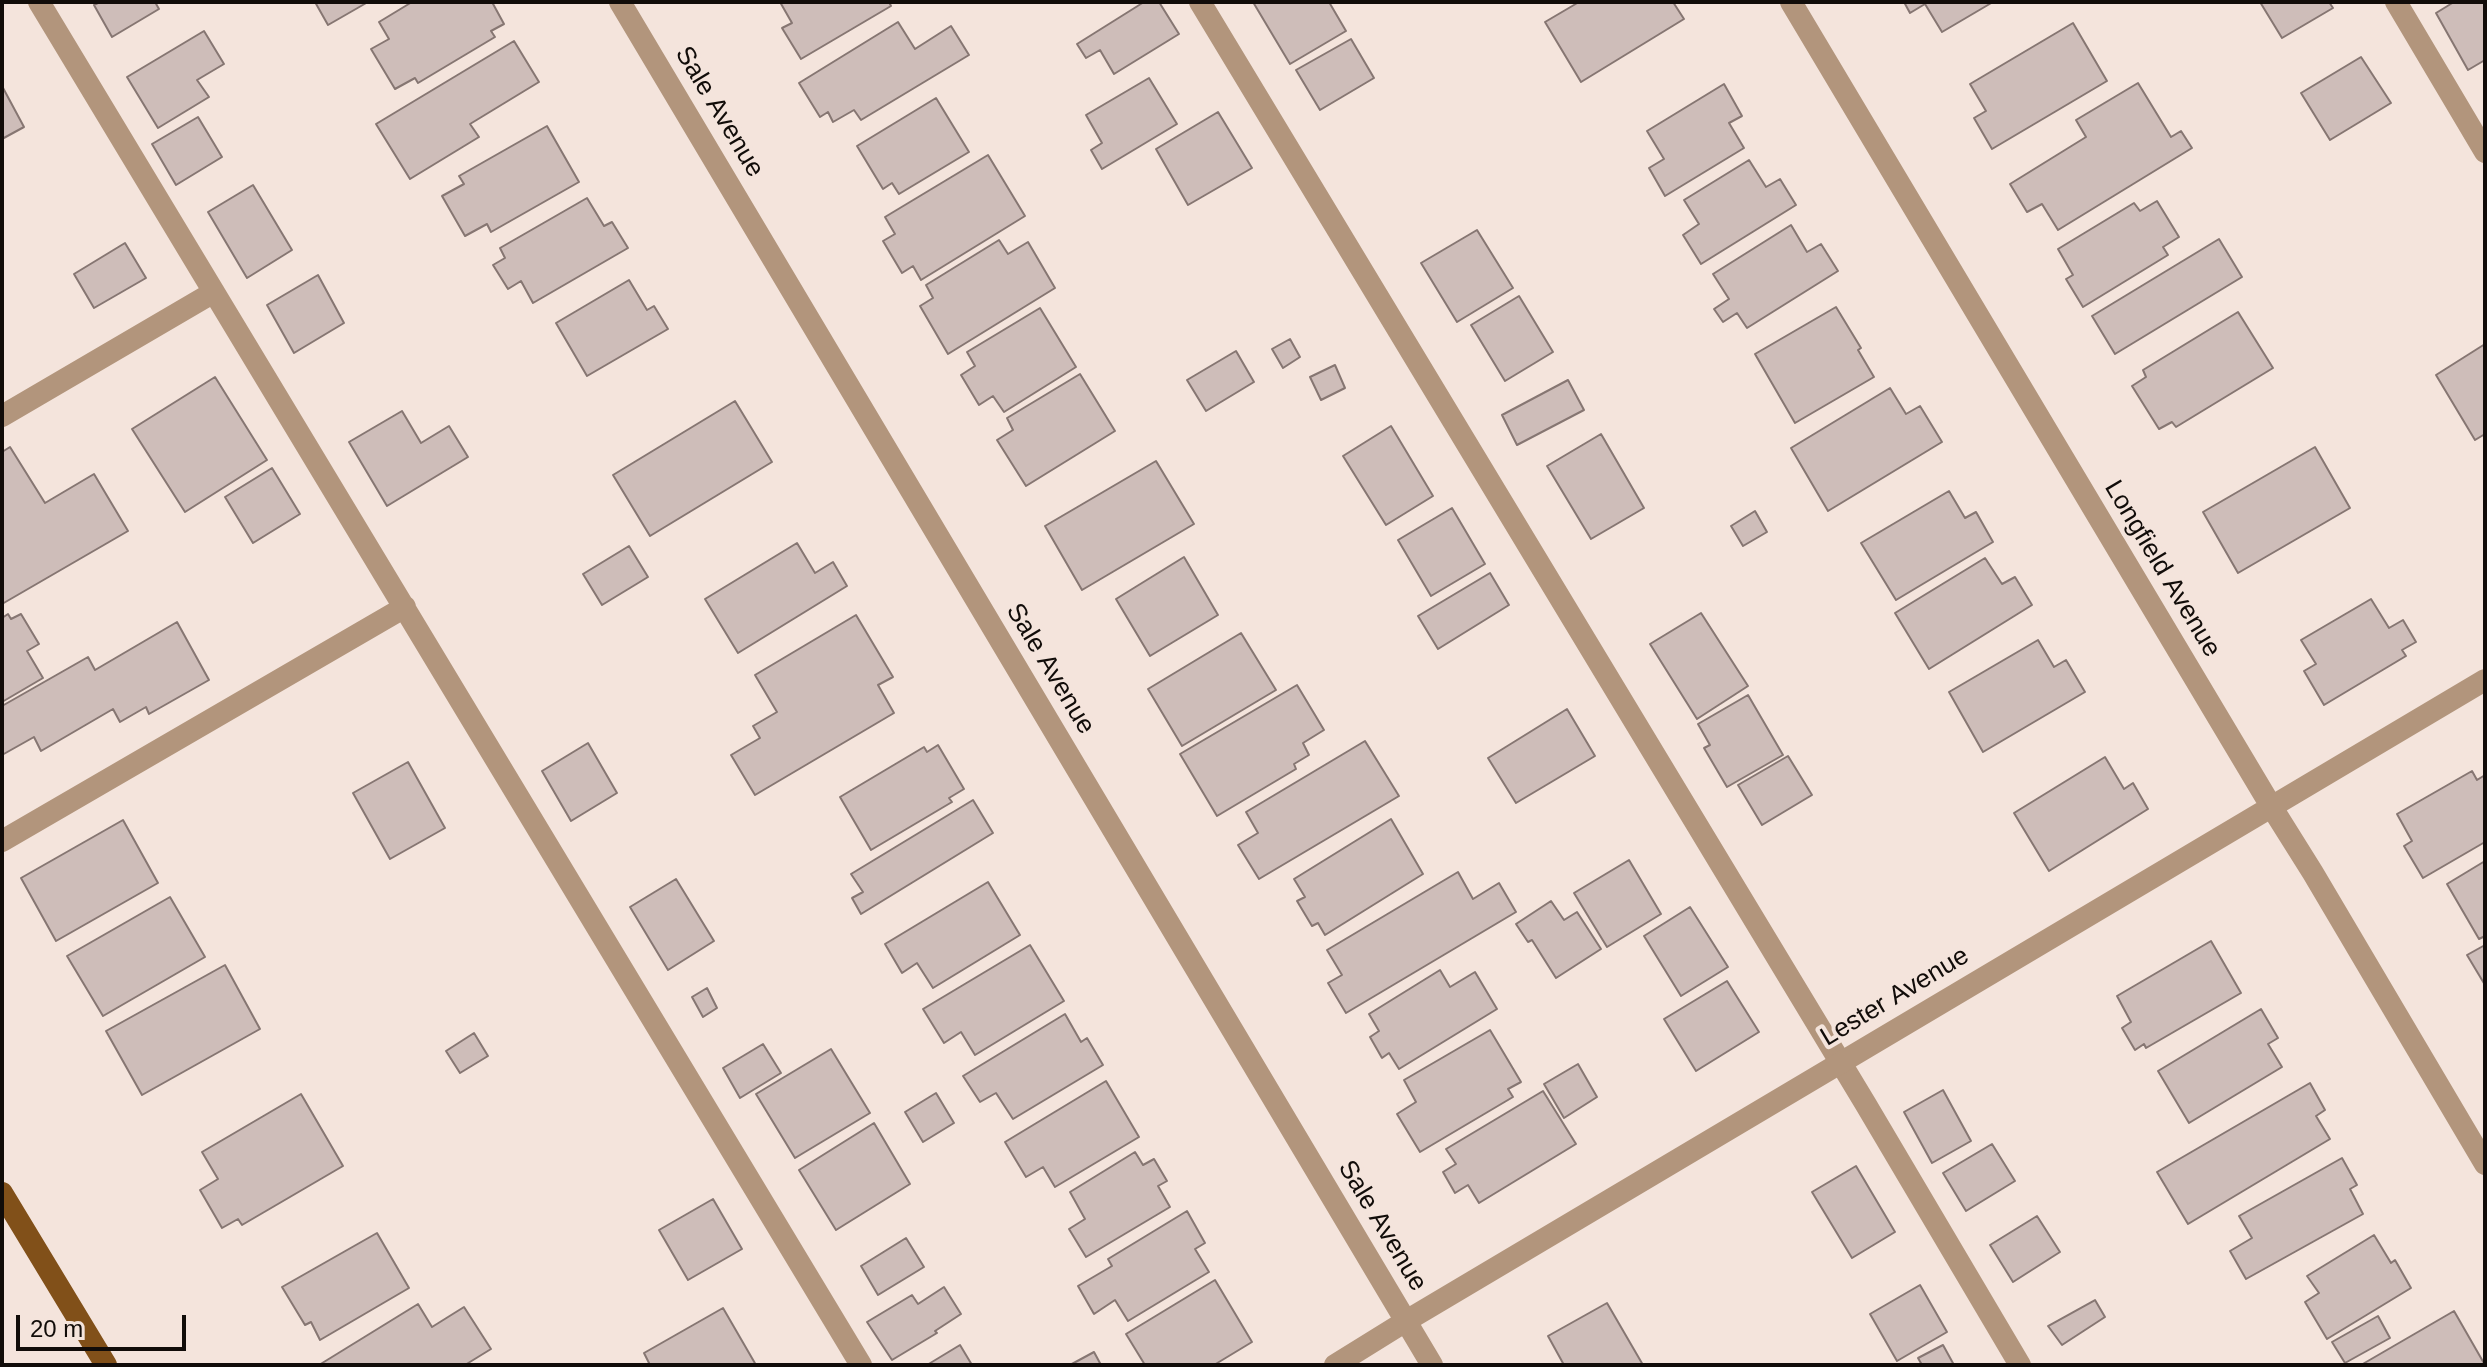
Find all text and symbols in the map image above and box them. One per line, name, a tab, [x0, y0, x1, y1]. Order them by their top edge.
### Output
street label: Sale Avenue	[668, 41, 770, 183]
street label: Longfield Avenue	[2097, 475, 2227, 663]
street label: Sale Avenue	[999, 598, 1101, 740]
street label: Lester Avenue	[1815, 941, 1975, 1053]
street label: Sale Avenue	[1331, 1155, 1433, 1297]
scale bar	[20, 1299, 190, 1349]
text: 20 m	[30, 1315, 83, 1342]

